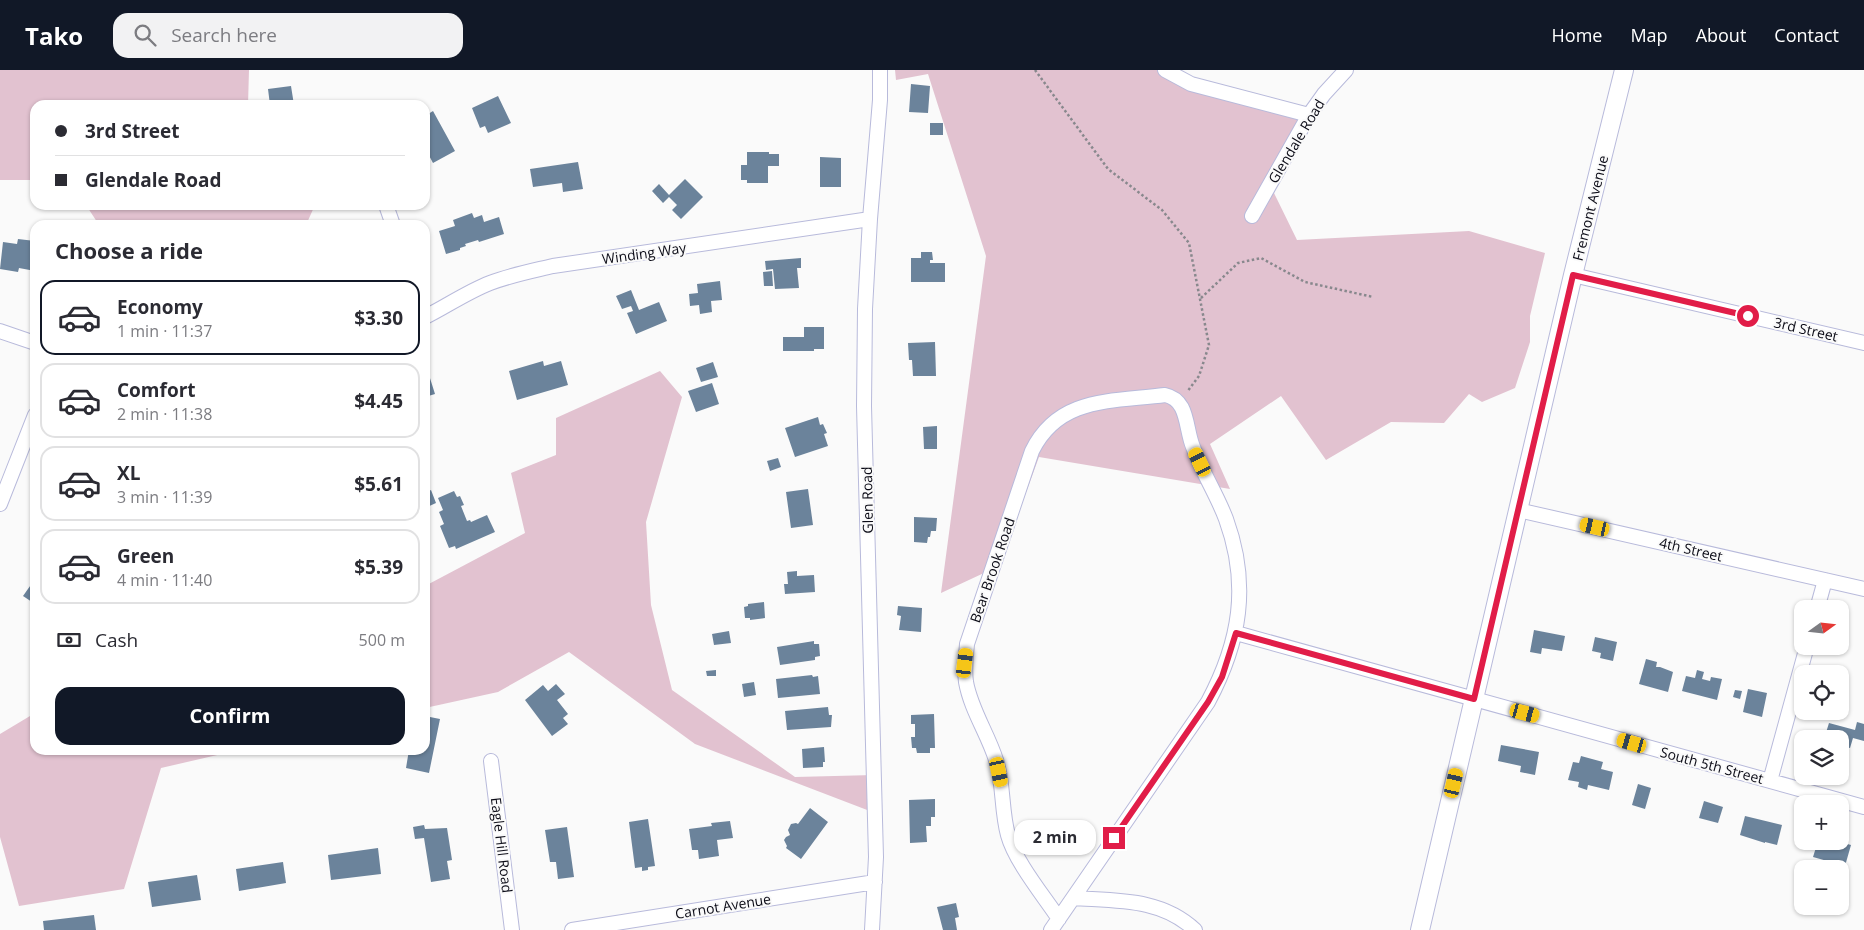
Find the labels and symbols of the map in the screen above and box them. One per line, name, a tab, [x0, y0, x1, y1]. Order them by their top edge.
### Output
street label: Glendale Road	[1263, 95, 1329, 187]
street label: Fremont Avenue	[1568, 153, 1612, 263]
street label: Winding Way	[601, 238, 688, 268]
route start	[1737, 305, 1759, 327]
street label: 3rd Street	[1772, 312, 1840, 346]
car	[1186, 445, 1213, 479]
street label: Glen Road	[857, 466, 877, 534]
street label: Bear Brook Road	[965, 515, 1019, 625]
car	[1578, 516, 1611, 538]
street label: 4th Street	[1658, 533, 1724, 565]
north arrow	[1794, 600, 1849, 655]
car	[955, 647, 974, 679]
car	[1508, 702, 1541, 724]
car	[1615, 732, 1648, 754]
street label: South 5th Street	[1658, 742, 1766, 788]
car	[988, 756, 1009, 788]
car	[1443, 767, 1464, 799]
street label: Eagle Hill Road	[487, 796, 517, 894]
callout: 2 min	[1014, 820, 1096, 856]
route end	[1103, 827, 1125, 849]
street label: Carnot Avenue	[674, 889, 772, 923]

